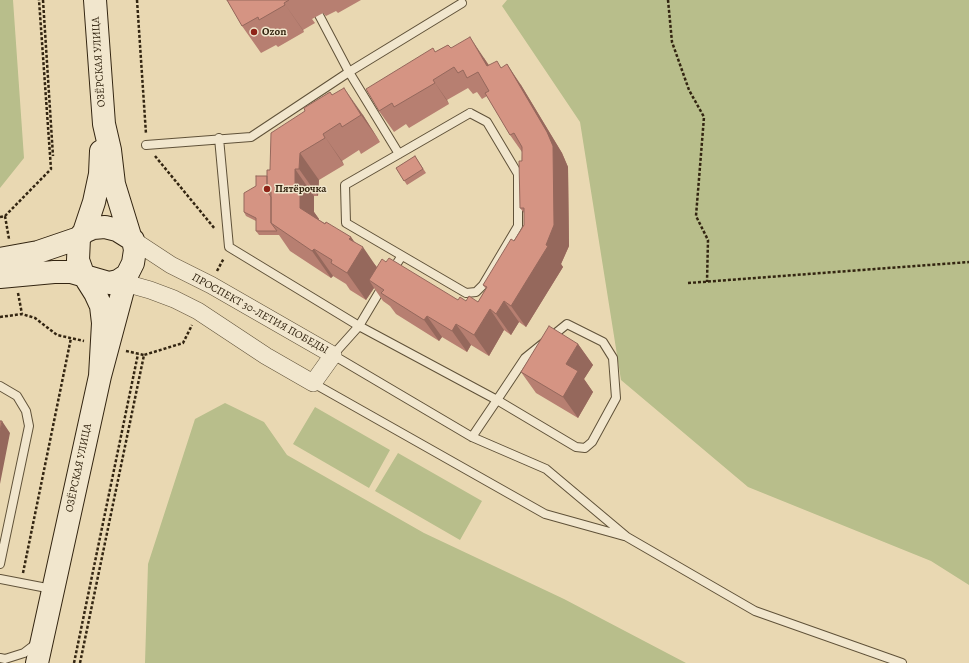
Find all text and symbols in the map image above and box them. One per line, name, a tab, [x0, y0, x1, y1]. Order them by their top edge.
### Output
street label: ОЗЁРСКАЯ УЛИЦА	[89, 16, 109, 108]
place label: Ozon	[262, 25, 286, 39]
marker: Ozon	[249, 27, 259, 37]
place label: Пятёрочка	[275, 182, 327, 196]
marker: Пятёрочка	[262, 184, 272, 194]
street label: ПРОСПЕКТ 30-ЛЕТИЯ ПОБЕДЫ	[189, 271, 331, 357]
street label: ОЗЁРСКАЯ УЛИЦА	[63, 422, 95, 514]

